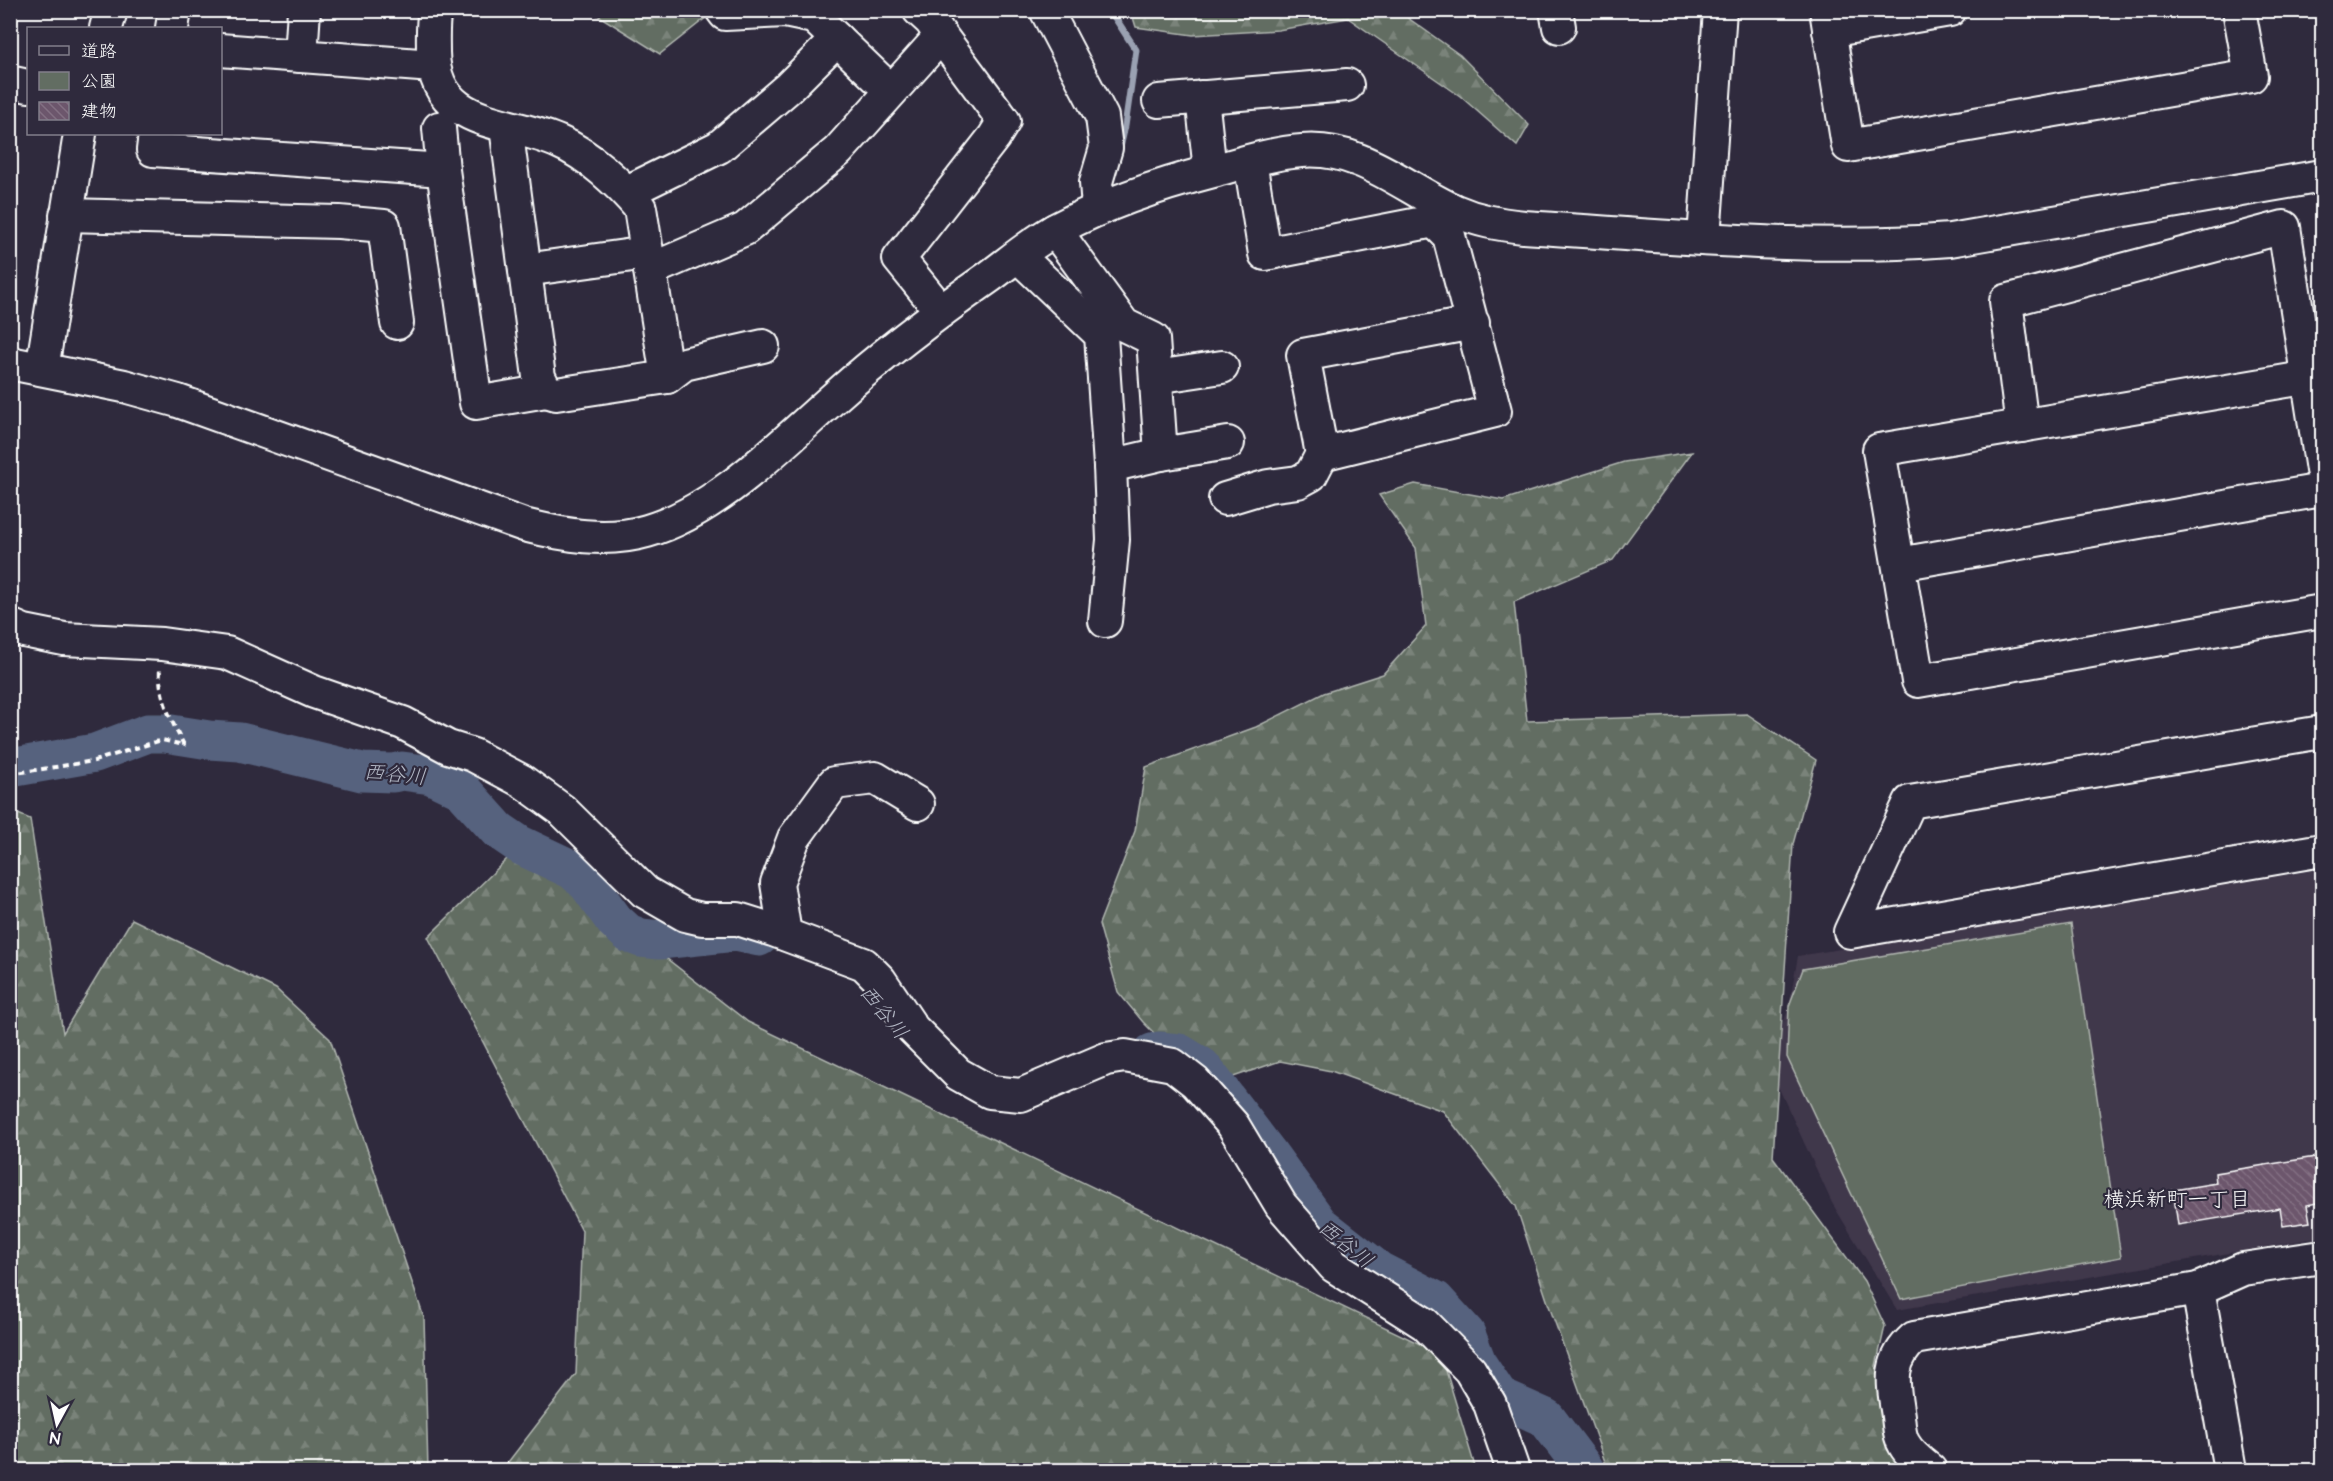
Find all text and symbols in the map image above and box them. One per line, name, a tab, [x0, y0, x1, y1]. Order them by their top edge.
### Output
legend	[27, 27, 222, 135]
text: 道路	[81, 39, 117, 64]
text: 公園	[81, 69, 117, 94]
text: 建物	[81, 99, 117, 124]
water label: 西谷川	[362, 757, 428, 792]
water label: 西谷川	[853, 979, 915, 1046]
district label: 横浜新町一丁目	[2104, 1185, 2251, 1214]
water label: 西谷川	[1312, 1213, 1379, 1275]
north arrow	[27, 1394, 87, 1454]
text: N	[49, 1426, 62, 1449]

